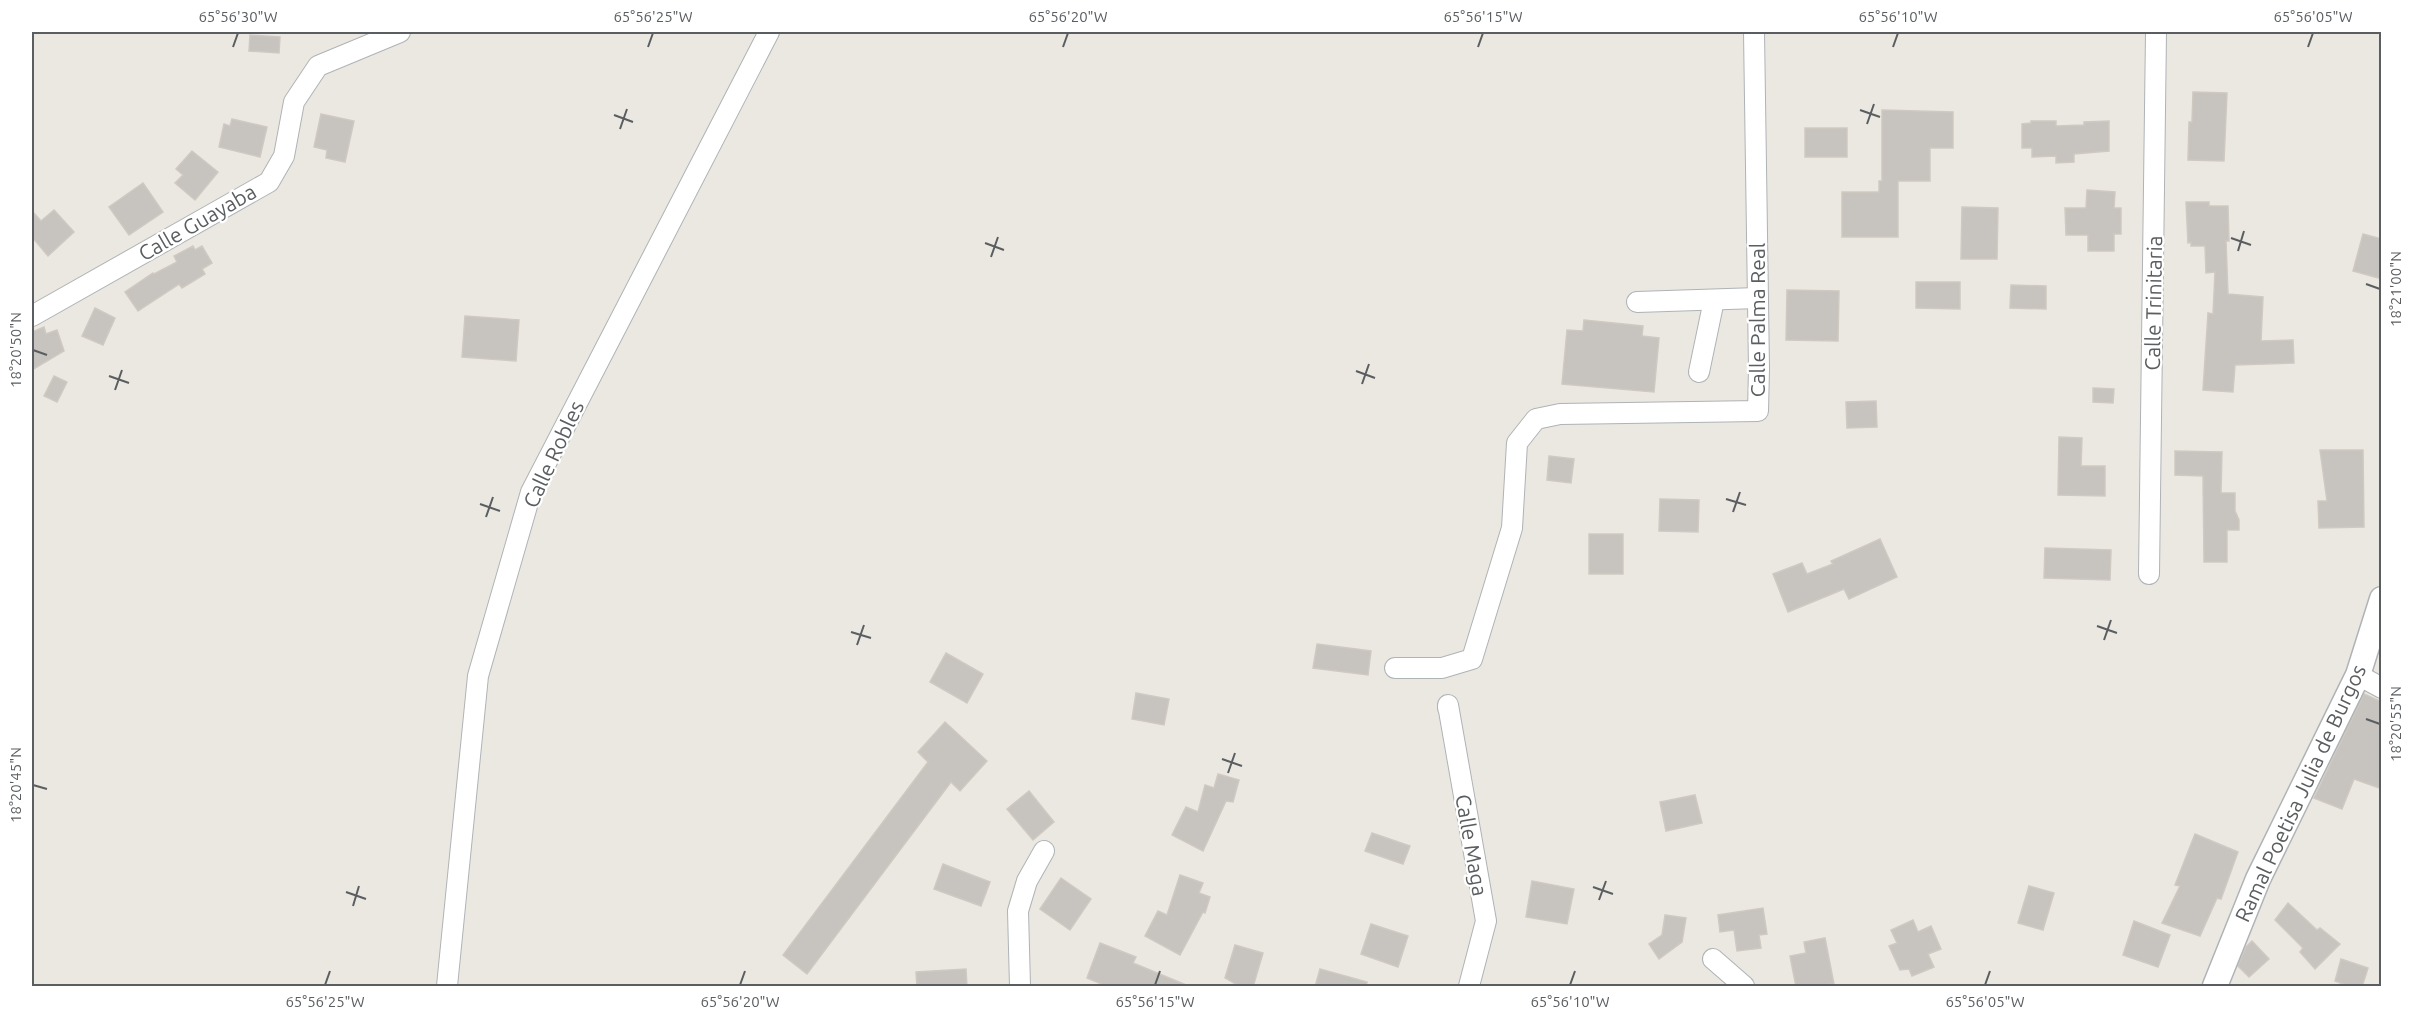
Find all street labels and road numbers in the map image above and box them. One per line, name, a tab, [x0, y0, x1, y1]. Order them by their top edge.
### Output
street label: Calle Guayaba	[134, 179, 260, 265]
street label: Calle Trinitaria	[2140, 235, 2166, 371]
street label: Calle Palma Real	[1745, 243, 1769, 397]
street label: Calle Robles	[518, 397, 588, 511]
street label: Ramal Poetisa Julia de Burgos	[2230, 660, 2370, 926]
street label: Calle Maga	[1451, 792, 1493, 898]

